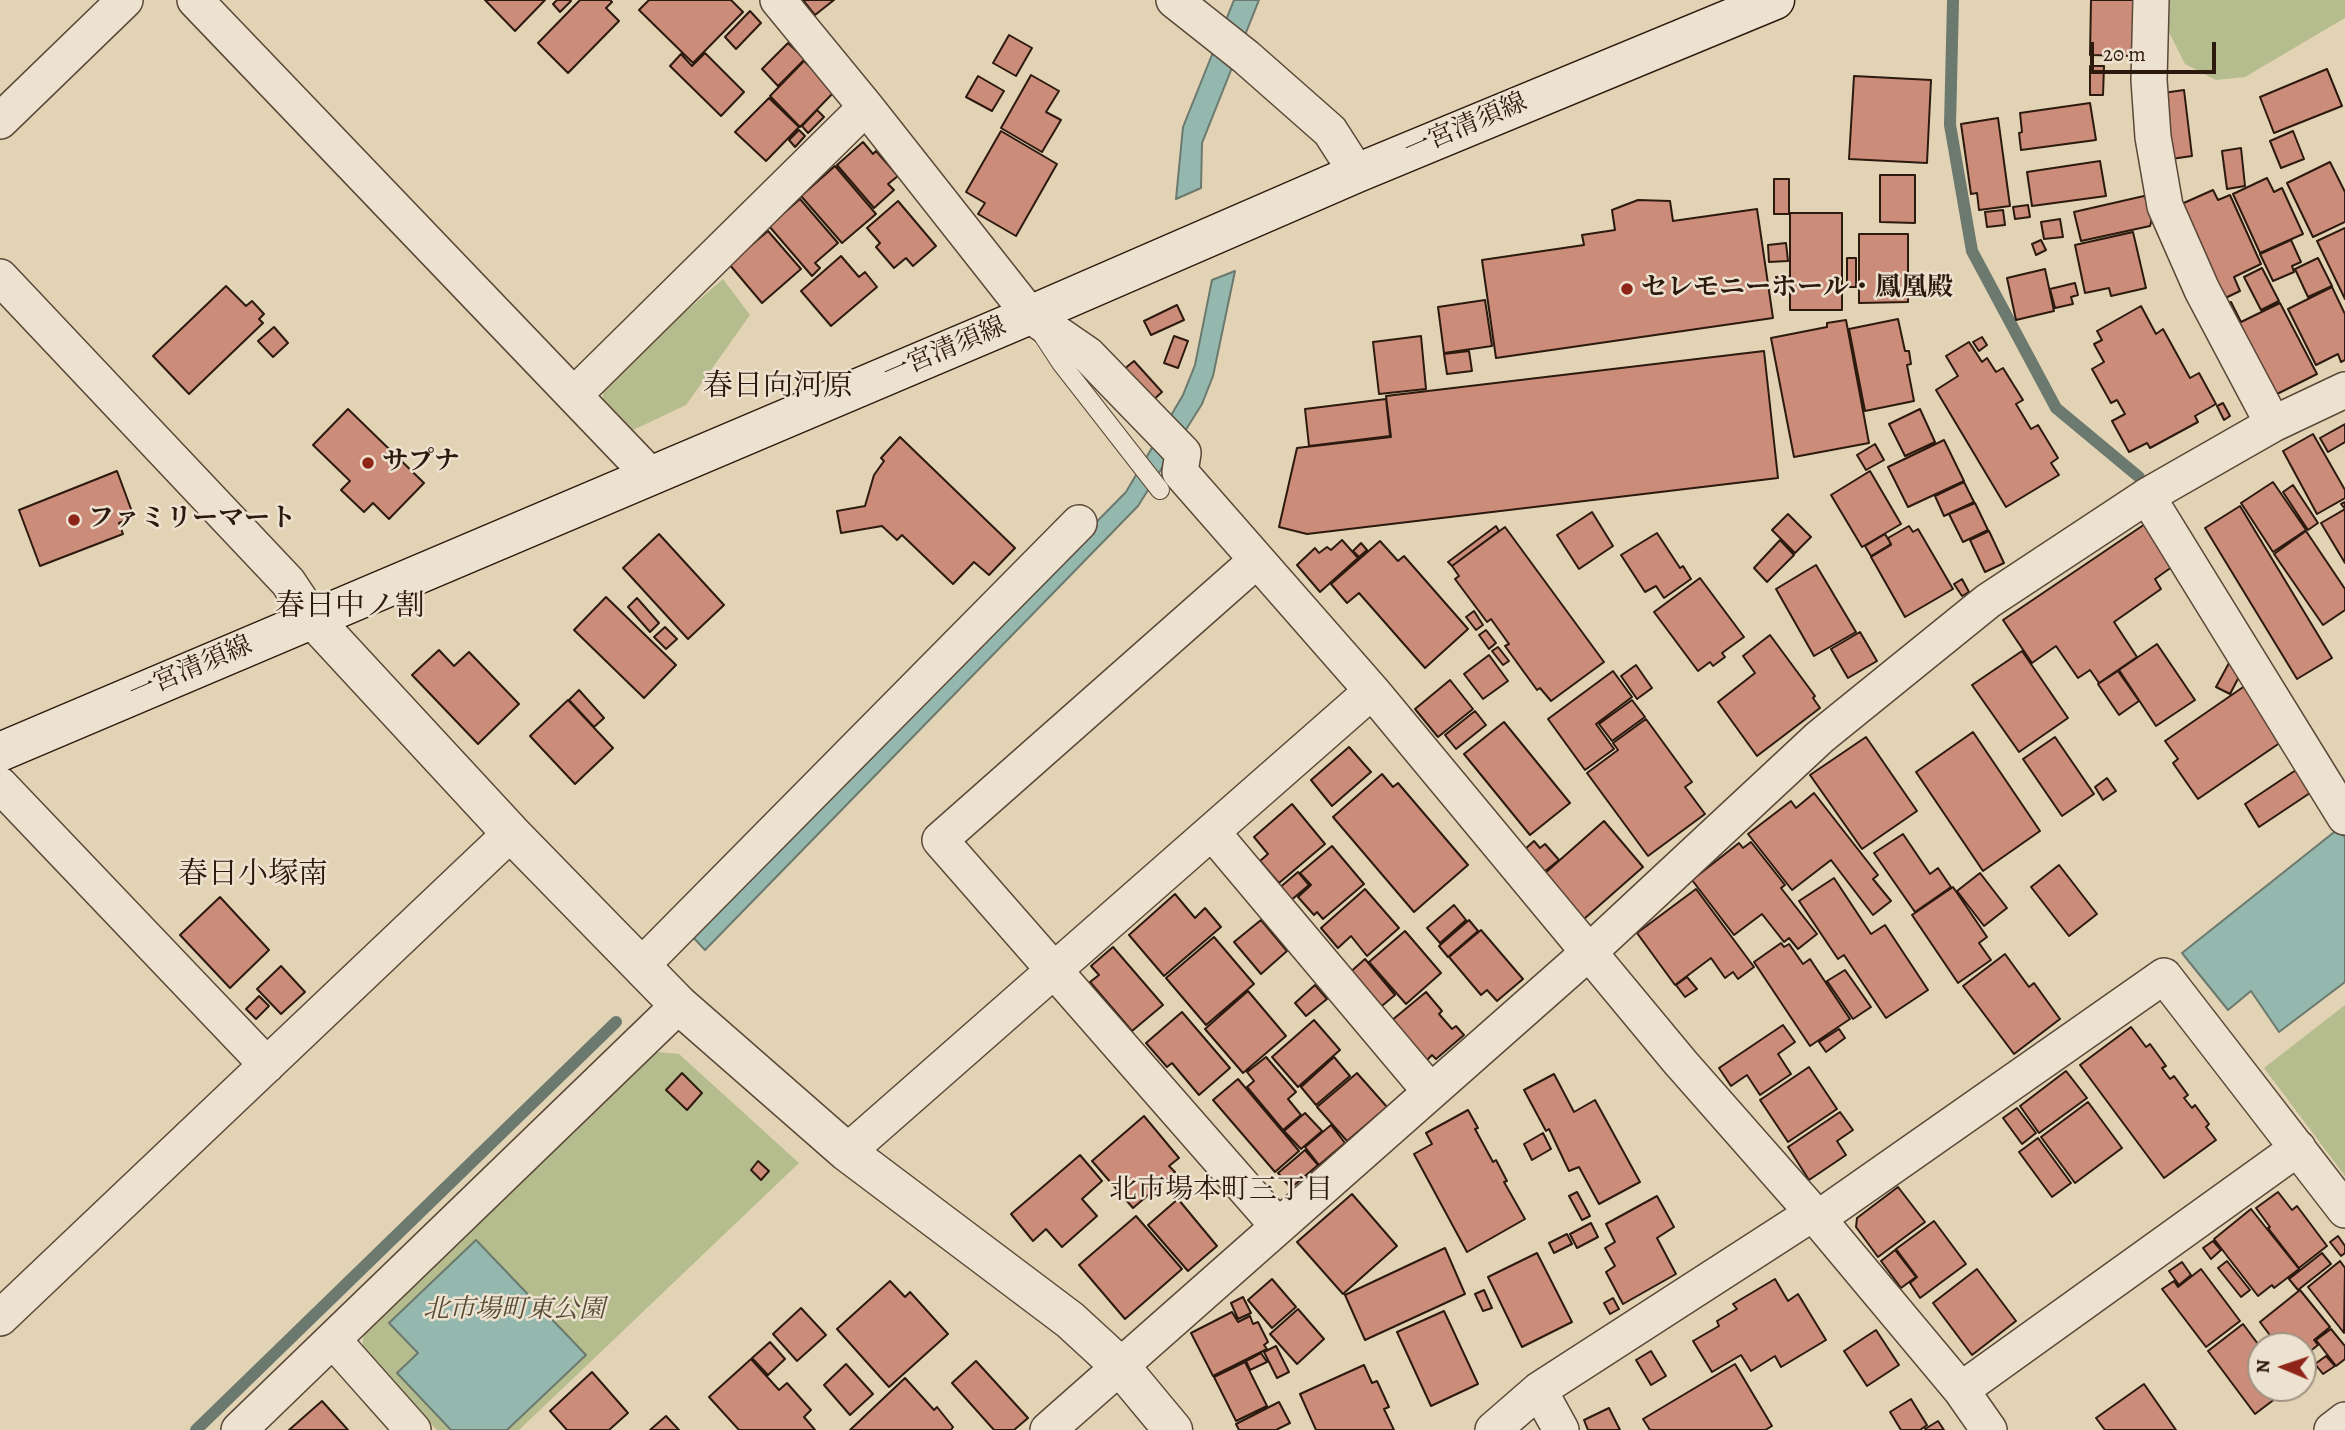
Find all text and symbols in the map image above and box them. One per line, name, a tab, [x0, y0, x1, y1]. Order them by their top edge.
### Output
scale bar	[2093, 28, 2219, 72]
text: 20 m	[2103, 40, 2146, 68]
street label: 一宮清須線	[1400, 87, 1532, 167]
place label: セレモニーホール・鳳凰殿	[1641, 273, 1953, 305]
marker: セレモニーホール・鳳凰殿	[1619, 281, 1635, 297]
street label: 一宮清須線	[879, 311, 1011, 391]
district label: 春日向河原	[703, 370, 853, 406]
place label: サプナ	[382, 447, 460, 479]
marker: サプナ	[360, 455, 376, 471]
place label: ファミリーマート	[88, 504, 296, 536]
marker: ファミリーマート	[66, 512, 82, 528]
district label: 春日中ノ割	[275, 590, 425, 626]
street label: 一宮清須線	[125, 630, 257, 710]
district label: 春日小塚南	[178, 858, 328, 894]
district label: 北市場本町三丁目	[1109, 1174, 1333, 1208]
park label: 北市場町東公園	[423, 1295, 605, 1327]
north arrow	[2247, 1332, 2317, 1402]
text: N	[2250, 1359, 2276, 1374]

